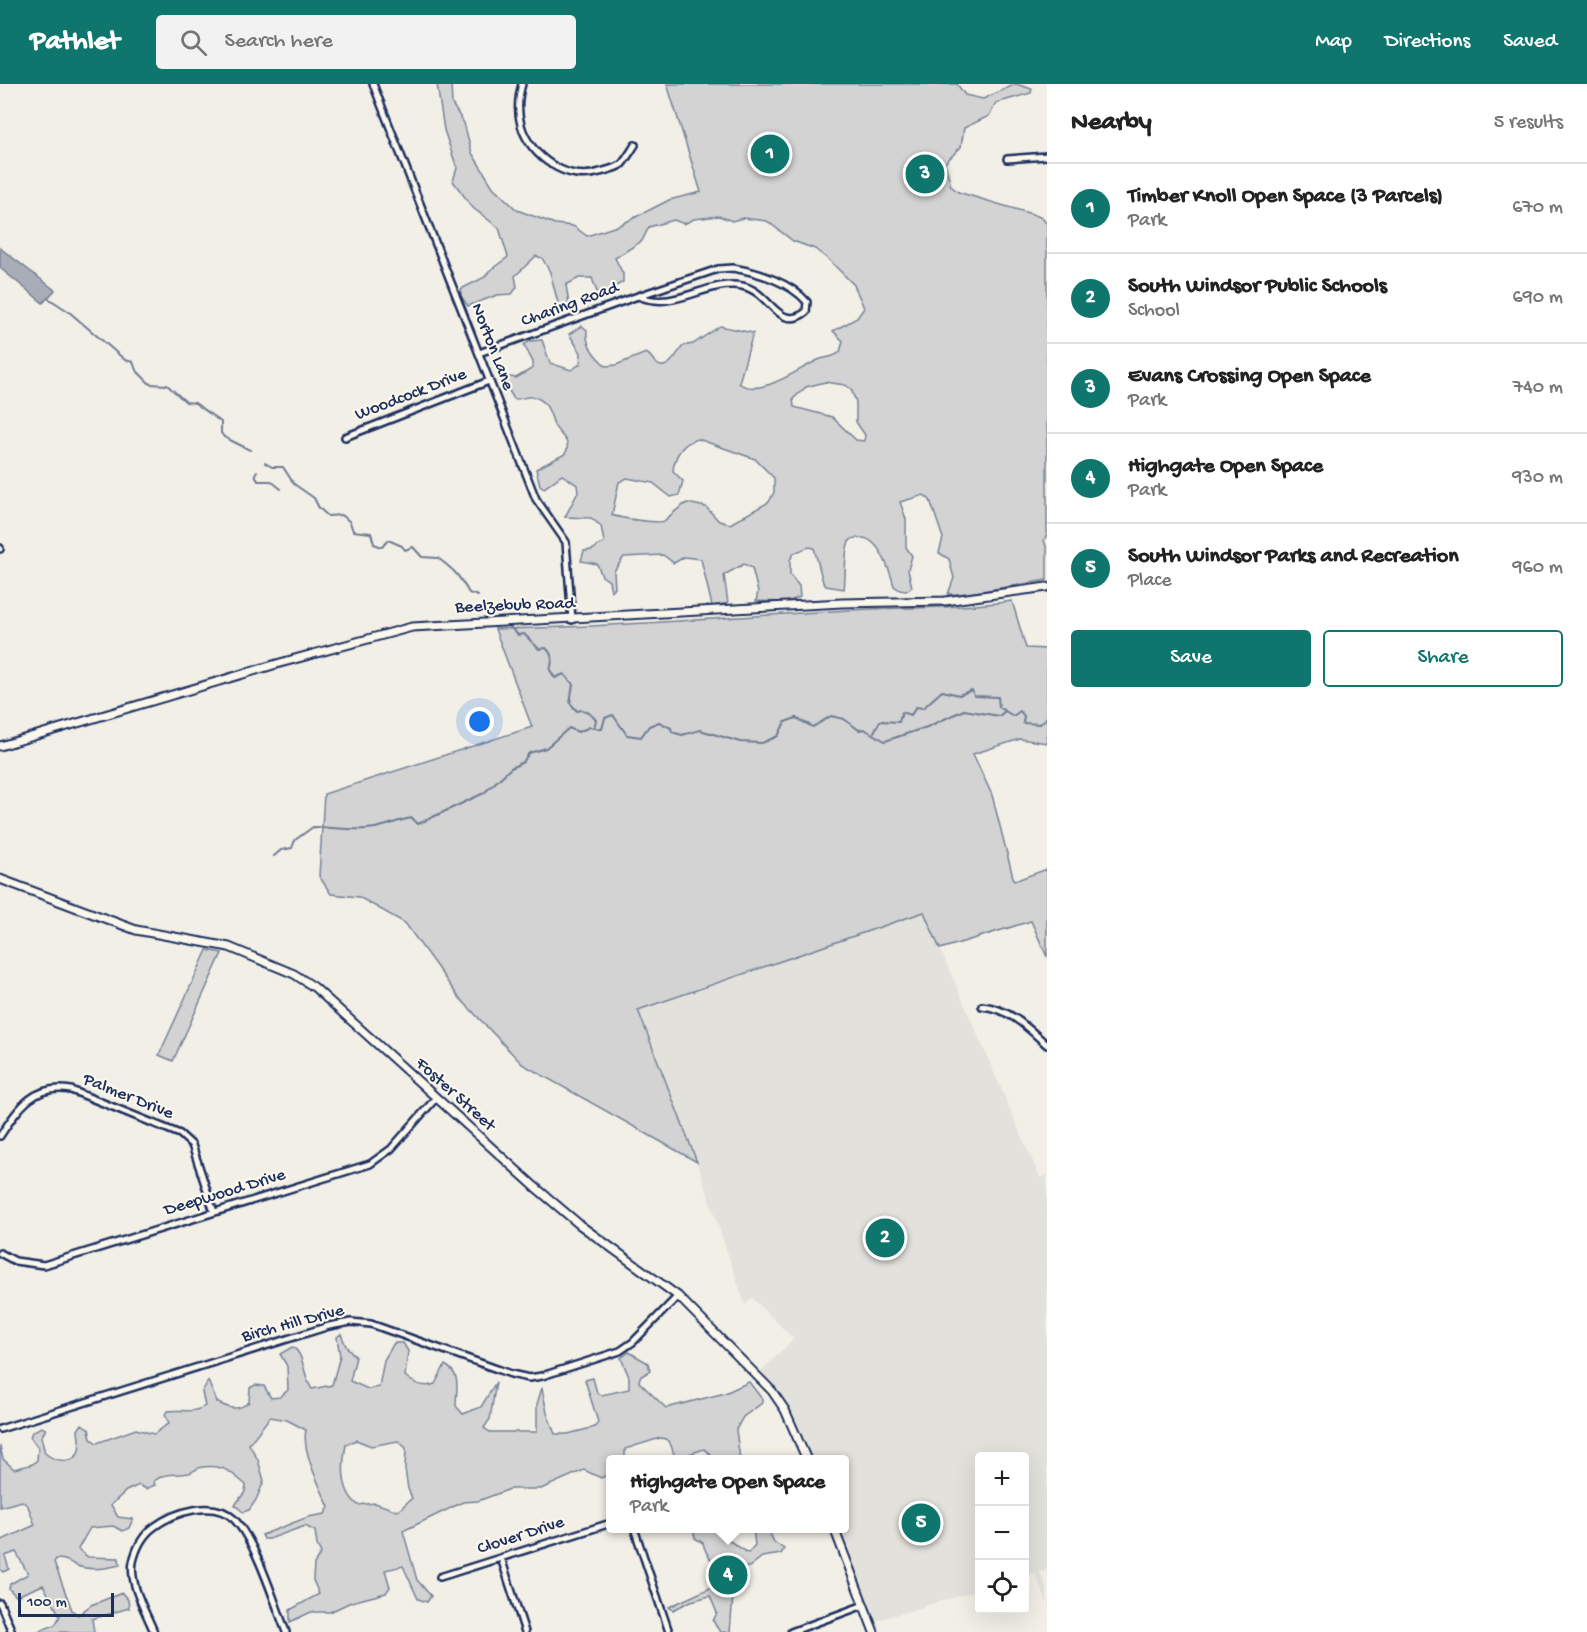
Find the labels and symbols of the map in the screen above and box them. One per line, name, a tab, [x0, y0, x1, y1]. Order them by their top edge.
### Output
pin: 1	[750, 132, 790, 176]
pin: 3	[906, 152, 944, 196]
street label: Charing Road	[518, 277, 623, 332]
street label: Norton Lane	[466, 301, 518, 394]
street label: Woodcock Drive	[352, 364, 470, 426]
street label: Beelzebub Road	[454, 593, 577, 619]
your location	[465, 707, 494, 736]
street label: Foster Street	[410, 1053, 501, 1138]
street label: Palmer Drive	[79, 1069, 177, 1125]
street label: Deepwood Drive	[161, 1164, 289, 1222]
pin: 2	[866, 1216, 904, 1260]
street label: Birch Hill Drive	[239, 1300, 347, 1348]
pin: 5	[902, 1500, 940, 1546]
street label: Clover Drive	[475, 1512, 568, 1560]
pin: 4	[708, 1552, 748, 1598]
scale bar	[18, 1590, 114, 1618]

